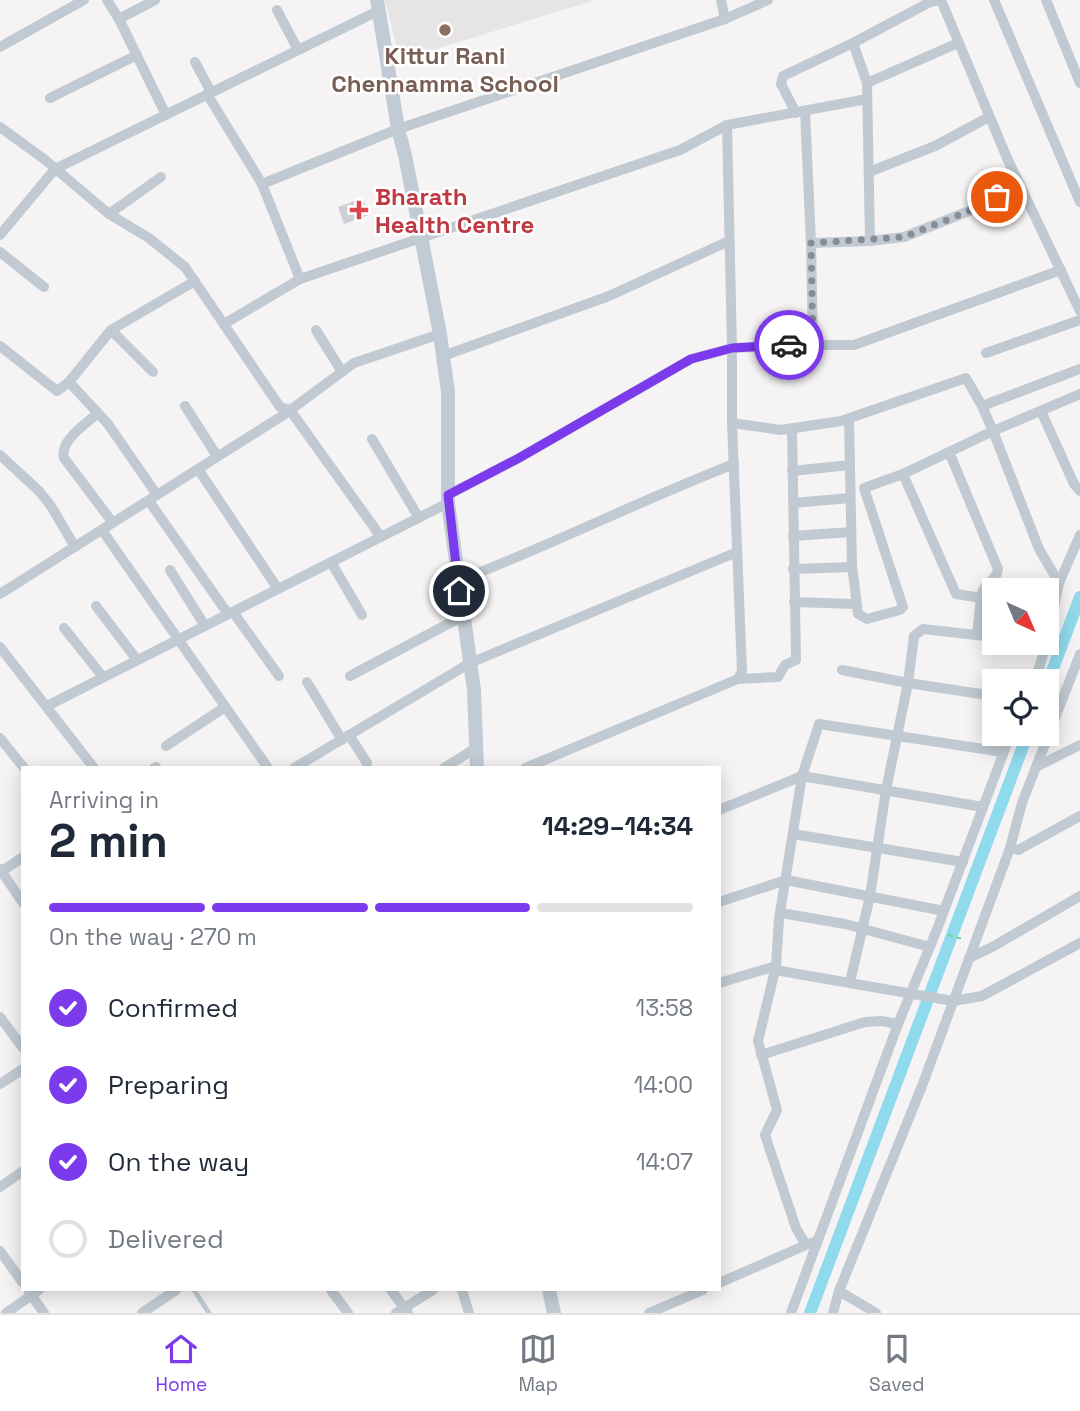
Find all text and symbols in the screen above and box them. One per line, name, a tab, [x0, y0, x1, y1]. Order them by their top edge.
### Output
marker: Kittur Rani Chennamma School	[437, 22, 453, 38]
place label: Kittur Rani Chennamma School	[331, 40, 559, 99]
pin	[967, 167, 1027, 227]
icon: bag	[978, 178, 1016, 216]
place label: Bharath Health Centre	[375, 181, 534, 240]
marker: Bharath Health Centre	[349, 200, 369, 220]
courier	[754, 310, 824, 380]
icon: car	[770, 326, 808, 364]
pin	[429, 561, 489, 621]
icon: home	[440, 572, 478, 610]
north arrow	[982, 578, 1059, 654]
map controls	[982, 578, 1059, 746]
button: locate	[982, 669, 1059, 746]
text: Arriving in	[49, 785, 159, 815]
text: 14:29–14:34	[542, 809, 693, 843]
text: 2 min	[49, 812, 168, 870]
text: On the way · 270 m	[49, 922, 257, 952]
icon: check	[49, 989, 87, 1027]
text: Confirmed	[108, 991, 238, 1025]
text: 13:58	[636, 993, 693, 1023]
icon: check	[49, 1066, 87, 1104]
text: Preparing	[108, 1068, 229, 1102]
text: 14:00	[634, 1070, 693, 1100]
icon: check	[49, 1143, 87, 1181]
text: On the way	[108, 1145, 249, 1179]
text: 14:07	[636, 1147, 693, 1177]
text: Delivered	[108, 1222, 224, 1256]
tab: Home	[156, 1330, 207, 1397]
tab: Map	[518, 1330, 558, 1397]
tab: Saved	[869, 1330, 924, 1397]

